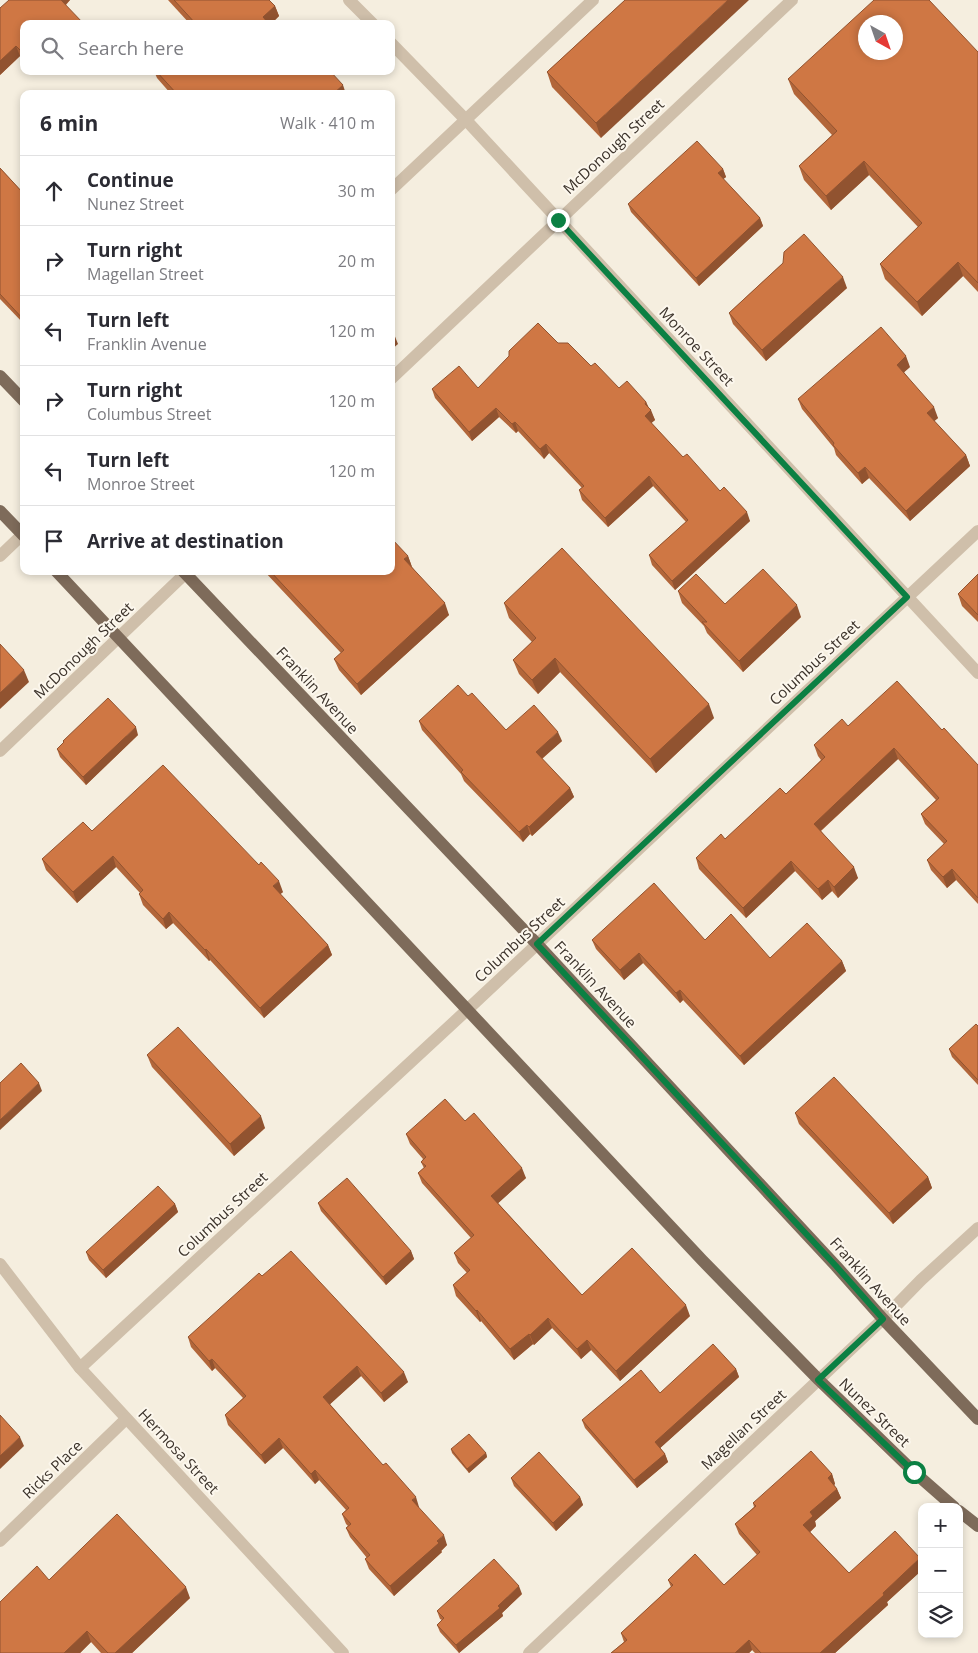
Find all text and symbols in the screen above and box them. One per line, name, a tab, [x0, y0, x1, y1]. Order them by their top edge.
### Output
north arrow	[858, 15, 903, 60]
search box	[20, 20, 395, 75]
icon: search	[38, 34, 66, 62]
text: Search here	[78, 35, 184, 61]
street label: McDonough Street	[558, 94, 668, 198]
text: 6 min	[40, 109, 98, 137]
text: Walk · 410 m	[280, 112, 375, 134]
text: Continue	[87, 167, 174, 193]
icon: ahead	[40, 177, 68, 205]
text: 30 m	[338, 180, 375, 202]
text: Nunez Street	[87, 193, 184, 215]
route end	[547, 209, 570, 232]
text: Turn right	[87, 237, 182, 263]
icon: right	[40, 247, 68, 275]
text: 20 m	[338, 250, 375, 272]
text: Magellan Street	[87, 263, 204, 285]
street label: Monroe Street	[655, 302, 739, 390]
text: Turn left	[87, 307, 169, 333]
icon: left	[40, 317, 68, 345]
text: 120 m	[329, 320, 375, 342]
text: Franklin Avenue	[87, 333, 207, 355]
text: Turn right	[87, 377, 182, 403]
icon: right	[40, 387, 68, 415]
text: 120 m	[329, 390, 375, 412]
text: Columbus Street	[87, 403, 211, 425]
text: Turn left	[87, 447, 169, 473]
icon: left	[40, 457, 68, 485]
text: 120 m	[329, 460, 375, 482]
text: Monroe Street	[87, 473, 195, 495]
icon: arrive	[40, 527, 68, 555]
text: Arrive at destination	[87, 528, 284, 554]
street label: McDonough Street	[29, 597, 137, 703]
street label: Columbus Street	[765, 615, 863, 709]
street label: Franklin Avenue	[272, 642, 364, 738]
street label: Columbus Street	[470, 892, 568, 986]
street label: Franklin Avenue	[550, 936, 642, 1032]
street label: Columbus Street	[173, 1167, 271, 1261]
street label: Franklin Avenue	[826, 1233, 916, 1329]
street label: Nunez Street	[835, 1373, 915, 1451]
street label: Magellan Street	[696, 1384, 790, 1474]
street label: Hermosa Street	[134, 1404, 224, 1498]
street label: Ricks Place	[18, 1435, 86, 1503]
route start	[903, 1461, 926, 1484]
map controls	[918, 1503, 963, 1638]
button: +	[918, 1503, 963, 1548]
button: −	[918, 1548, 963, 1593]
button: layers	[918, 1593, 963, 1638]

